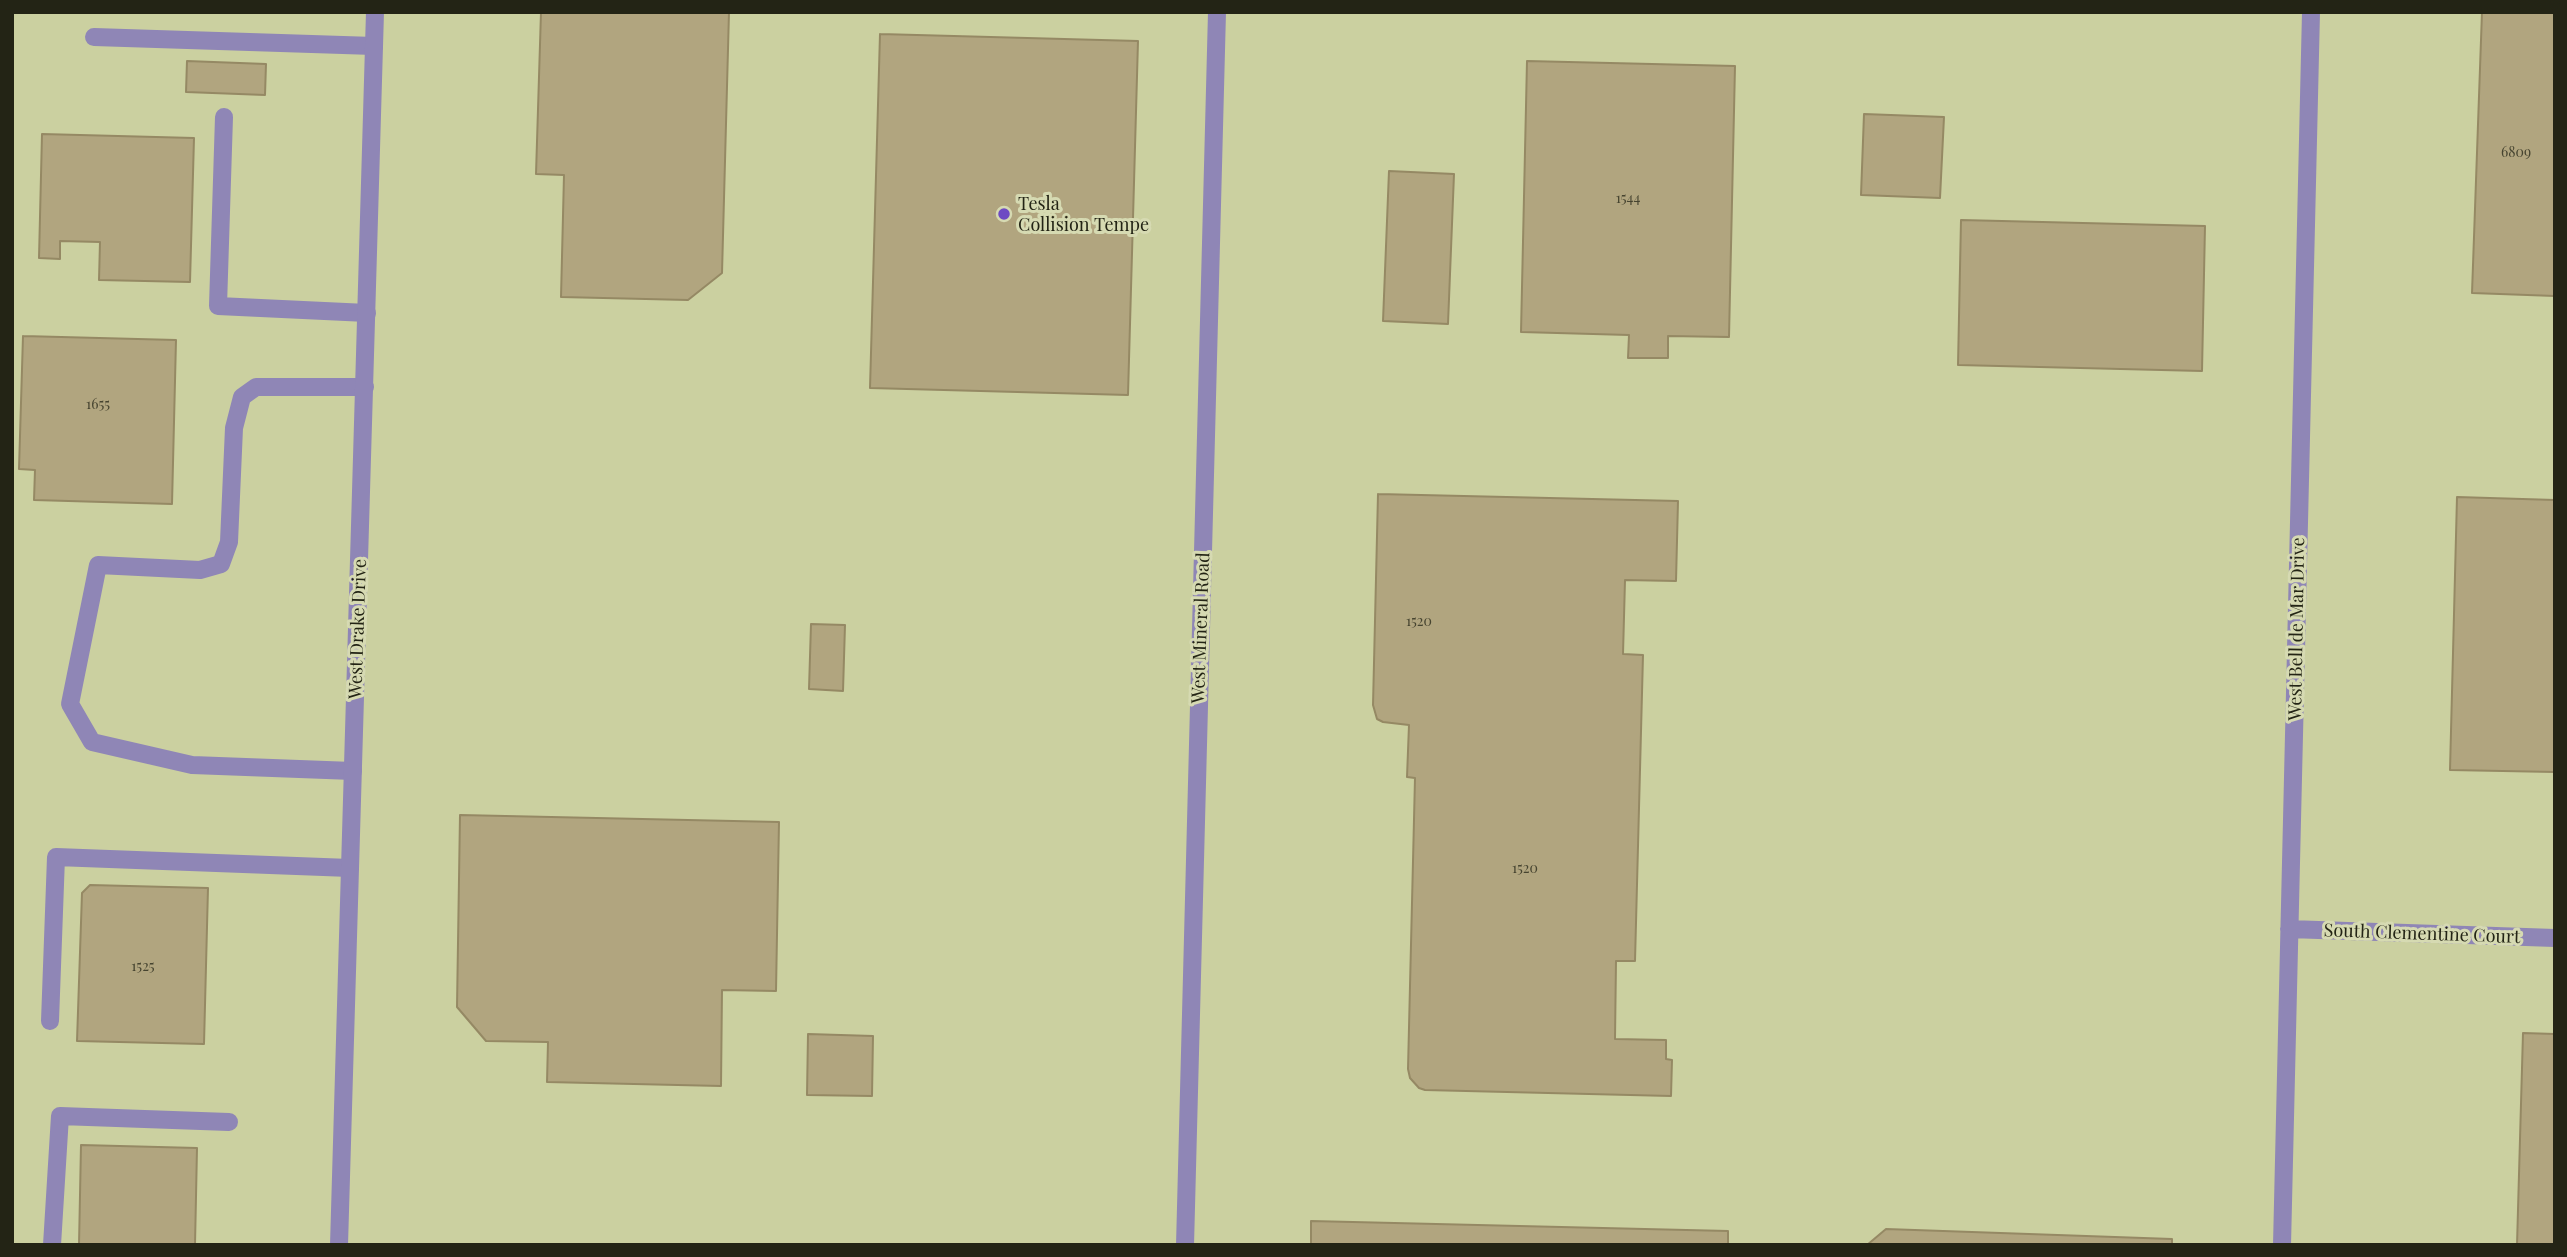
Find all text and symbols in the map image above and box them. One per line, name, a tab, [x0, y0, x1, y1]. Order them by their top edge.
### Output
house number: 6809	[2501, 145, 2531, 161]
house number: 1544	[1616, 191, 1640, 207]
place label: Tesla Collision Tempe	[1018, 193, 1149, 235]
marker: Tesla Collision Tempe	[996, 206, 1012, 222]
house number: 1655	[86, 397, 110, 413]
street label: West Bell de Mar Drive	[2285, 537, 2309, 721]
street label: West Mineral Road	[1188, 552, 1214, 704]
street label: West Drake Drive	[345, 559, 371, 699]
house number: 1520	[1406, 614, 1432, 630]
house number: 1520	[1512, 861, 1538, 877]
street label: South Clementine Court	[2323, 920, 2521, 948]
house number: 1525	[131, 959, 155, 975]

